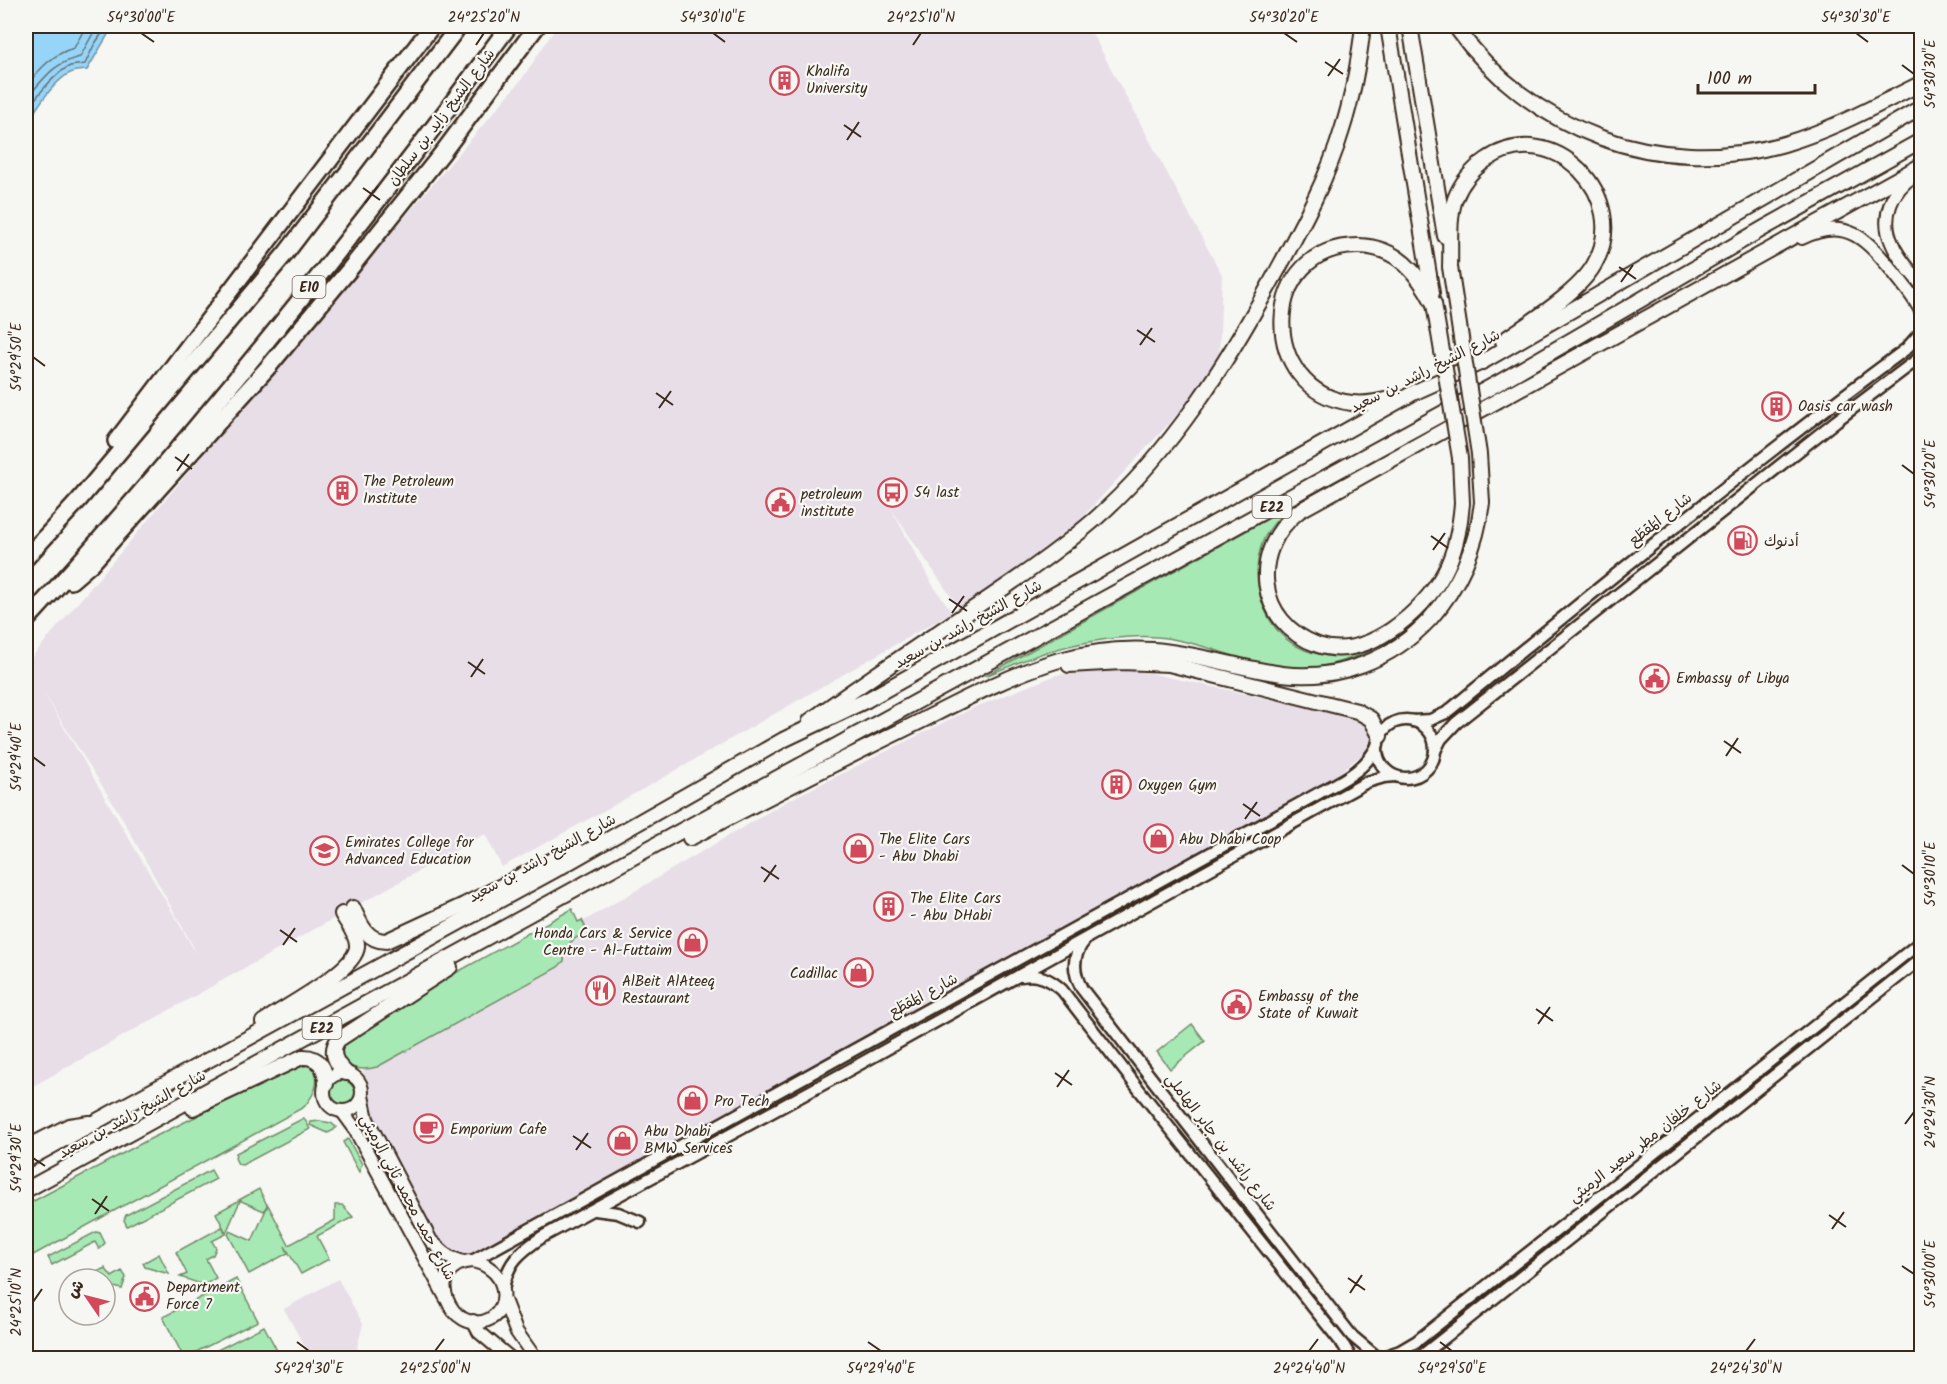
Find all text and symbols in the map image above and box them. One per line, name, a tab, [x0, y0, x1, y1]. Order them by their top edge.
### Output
text: 54°30'00"E	[107, 6, 176, 30]
text: 24°25'20"N	[448, 6, 520, 30]
text: 54°30'10"E	[680, 6, 747, 30]
text: 24°25'10"N	[887, 6, 955, 30]
text: 54°30'20"E	[1249, 6, 1320, 30]
text: 54°30'30"E	[1821, 6, 1892, 30]
text: 54°30'30"E	[1919, 38, 1943, 109]
street label: شارع الشيخ زايد بن سلطان	[382, 44, 502, 191]
scale bar	[1698, 57, 1815, 95]
place label: Khalifa University	[806, 60, 868, 101]
building icon: Khalifa University	[769, 64, 801, 96]
text: 100 m	[1707, 65, 1752, 94]
road number: E10	[292, 276, 326, 298]
text: 54°29'50"E	[5, 321, 29, 391]
street label: شارع الشيخ راشد بن سعيد	[1346, 324, 1505, 420]
building icon: Oasis car wash	[1761, 390, 1793, 422]
place label: Oasis car wash	[1798, 395, 1893, 419]
text: 54°30'20"E	[1919, 438, 1943, 509]
place label: The Petroleum Institute	[363, 470, 454, 511]
building icon: The Petroleum Institute	[326, 474, 358, 506]
bus stop icon: 54 last	[877, 476, 909, 508]
place label: 54 last	[914, 481, 959, 505]
place label: petroleum institute	[800, 483, 862, 524]
public building icon: petroleum institute	[764, 487, 796, 519]
street label: شارع المَقطَع	[1623, 487, 1698, 553]
road number: E22	[1252, 496, 1292, 518]
fuel station icon: أدنوك	[1727, 525, 1759, 557]
place label: أدنوك	[1764, 530, 1799, 554]
street label: شارع الشيخ راشد بن سعيد	[890, 574, 1047, 676]
public building icon: Embassy of Libya	[1639, 662, 1671, 694]
place label: Embassy of Libya	[1676, 667, 1790, 691]
text: 54°29'40"E	[5, 721, 29, 792]
building icon: Oxygen Gym	[1101, 769, 1133, 801]
place label: Oxygen Gym	[1138, 774, 1217, 798]
street label: شارع الشيخ راشد بن سعيد	[464, 808, 621, 910]
shop icon: Abu Dhabi Coop	[1142, 823, 1174, 855]
place label: The Elite Cars - Abu Dhabi	[879, 828, 970, 869]
place label: Abu Dhabi Coop	[1179, 828, 1281, 852]
place label: Emirates College for Advanced Education	[345, 831, 474, 872]
shop icon: The Elite Cars - Abu Dhabi	[842, 832, 874, 864]
school or university icon: Emirates College for Advanced Education	[308, 835, 340, 867]
text: 54°30'10"E	[1919, 840, 1943, 907]
place label: The Elite Cars - Abu DHabi	[910, 887, 1001, 928]
building icon: The Elite Cars - Abu DHabi	[873, 891, 905, 923]
place label: Honda Cars & Service Centre - Al-Futtaim	[534, 922, 672, 963]
shop icon: Honda Cars & Service Centre - Al-Futtaim	[677, 926, 709, 958]
shop icon: Cadillac	[843, 957, 875, 989]
place label: Cadillac	[790, 962, 838, 986]
street label: شارع المَقطَع	[884, 968, 963, 1024]
place label: AlBeit AlAteeq Restaurant	[622, 970, 715, 1011]
restaurant icon: AlBeit AlAteeq Restaurant	[585, 974, 617, 1006]
place label: Embassy of the State of Kuwait	[1258, 985, 1359, 1026]
public building icon: Embassy of the State of Kuwait	[1221, 989, 1253, 1021]
road number: E22	[302, 1017, 342, 1039]
street label: شارع الشيخ راشد بن سعيد	[54, 1064, 211, 1166]
street label: شارع راشد بن جابر الهاملي	[1159, 1068, 1282, 1217]
street label: شارع خلفان مطر سعيد الرميثي	[1564, 1074, 1727, 1209]
text: 24°24'30"N	[1919, 1076, 1943, 1148]
shop icon: Pro Tech	[677, 1085, 709, 1117]
place label: Pro Tech	[714, 1090, 769, 1114]
street label: شارع حمد محمد ثاني الرميثي	[353, 1110, 461, 1285]
cafe icon: Emporium Cafe	[413, 1113, 445, 1145]
place label: Emporium Cafe	[450, 1118, 547, 1142]
place label: Abu Dhabi BMW Services	[644, 1120, 733, 1161]
text: 54°29'30"E	[5, 1122, 29, 1193]
shop icon: Abu Dhabi BMW Services	[607, 1124, 639, 1156]
text: 54°30'00"E	[1919, 1239, 1943, 1308]
north arrow	[57, 1267, 117, 1327]
text: 24°25'10"N	[5, 1268, 29, 1336]
text: ش	[61, 1275, 91, 1304]
place label: Department Force 7	[166, 1276, 240, 1317]
public building icon: Department Force 7	[129, 1280, 161, 1312]
text: 54°29'30"E	[274, 1357, 345, 1381]
text: 24°25'00"N	[399, 1357, 471, 1381]
text: 54°29'40"E	[846, 1357, 917, 1381]
text: 24°24'40"N	[1273, 1357, 1345, 1381]
text: 54°29'50"E	[1418, 1357, 1488, 1381]
text: 24°24'30"N	[1710, 1357, 1782, 1381]

